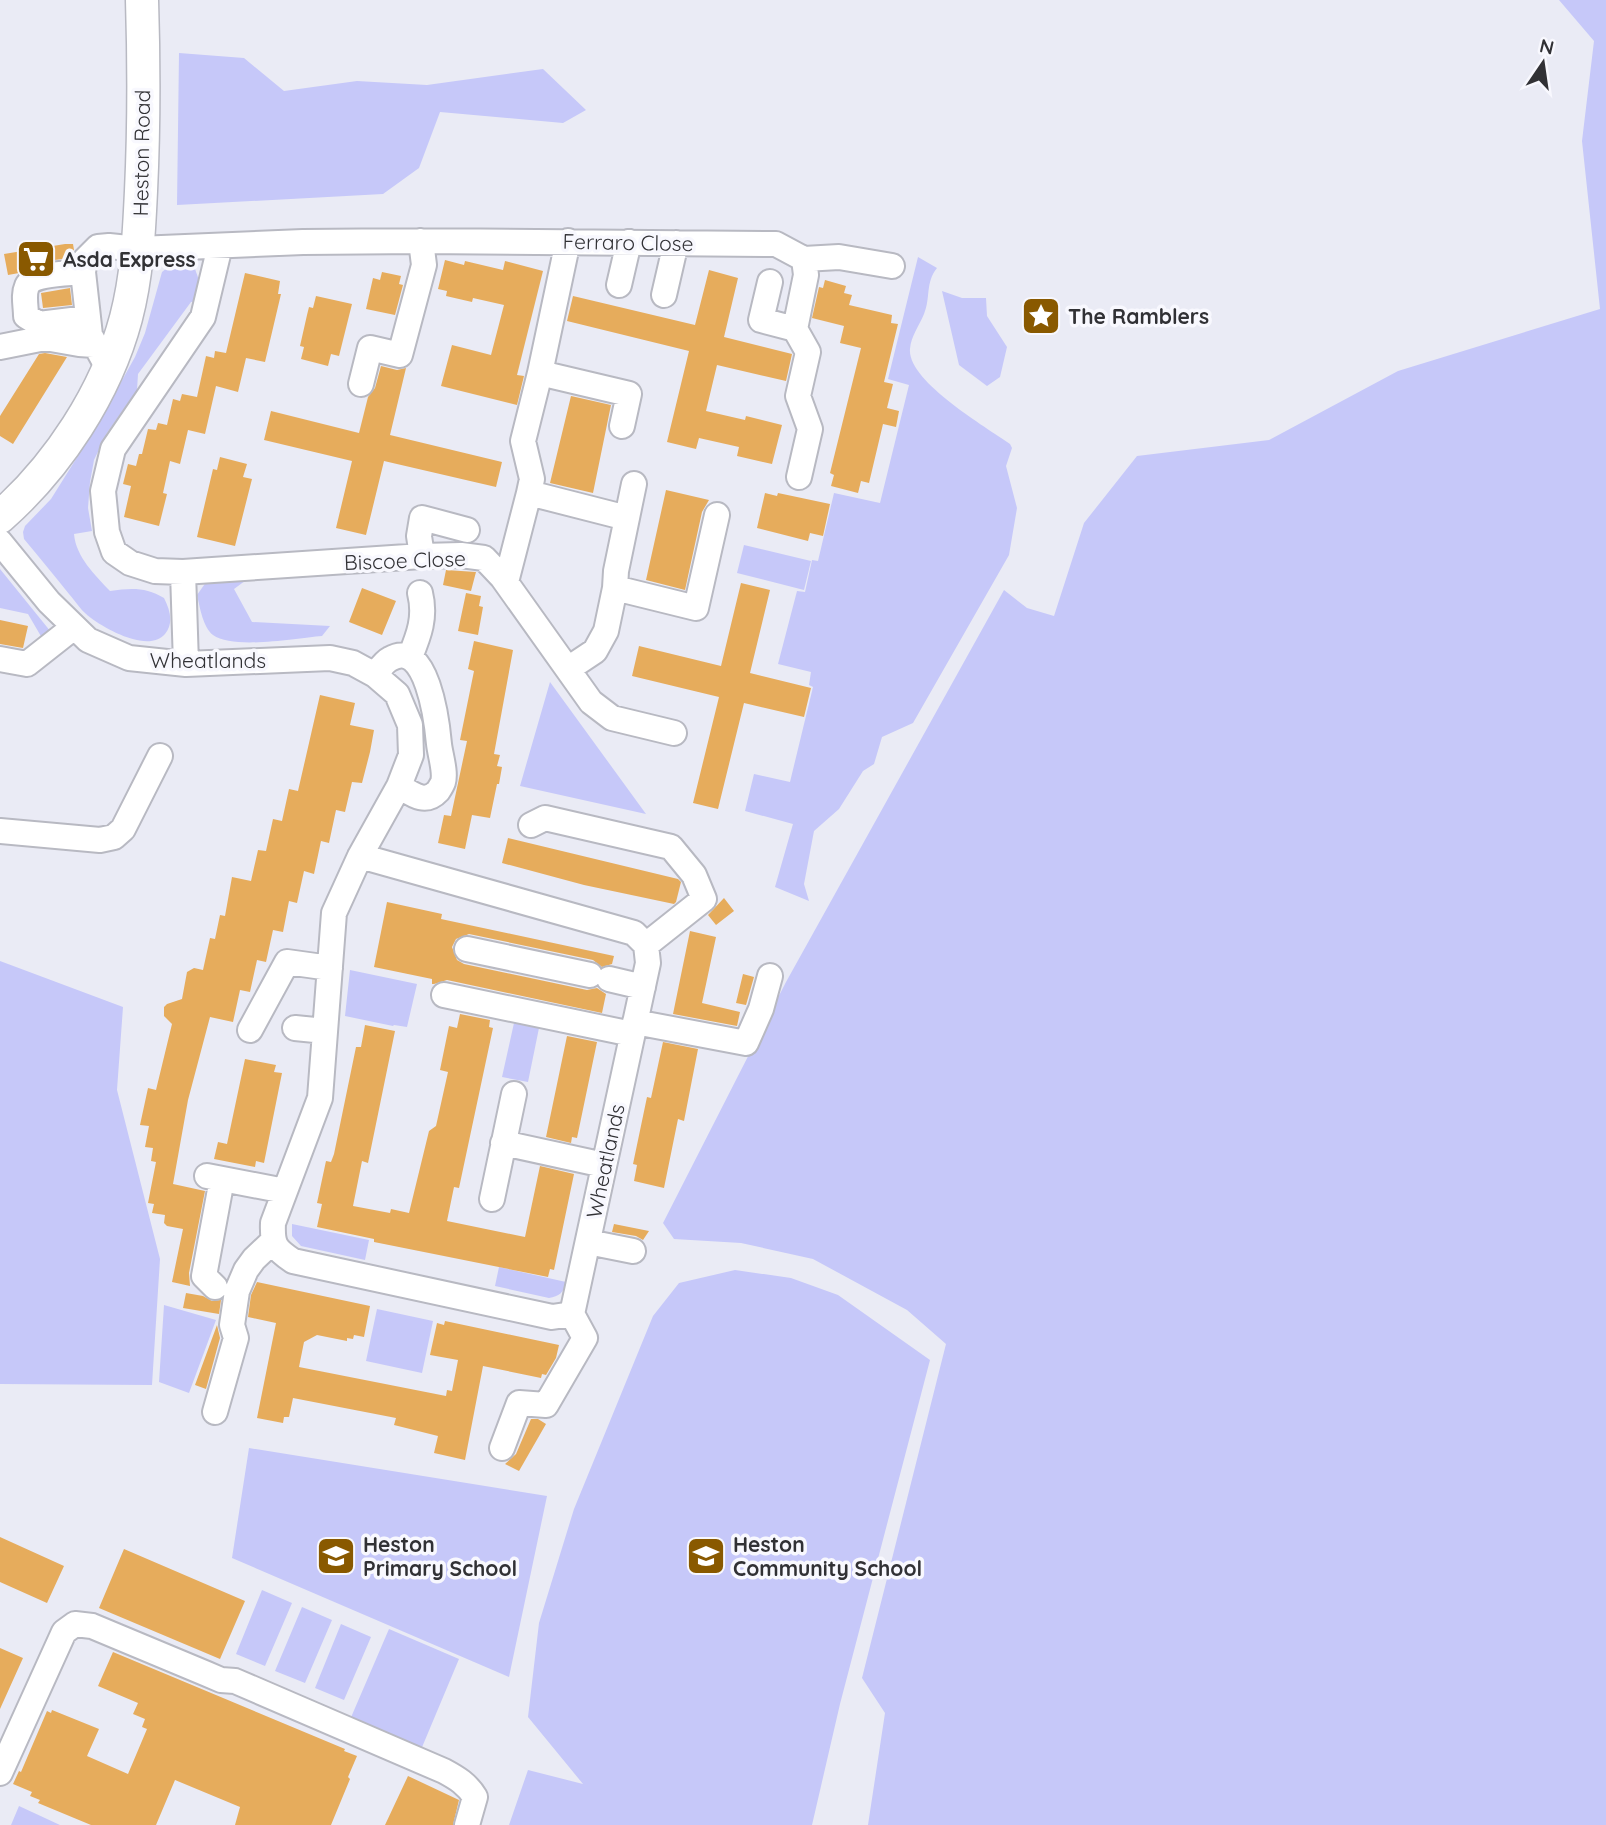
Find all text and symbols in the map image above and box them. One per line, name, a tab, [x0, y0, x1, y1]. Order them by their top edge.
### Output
north arrow	[1508, 28, 1578, 98]
text: N	[1537, 33, 1556, 60]
street label: Heston Road	[127, 90, 155, 216]
street label: Ferraro Close	[562, 228, 694, 256]
supermarket icon: Asda Express	[15, 238, 57, 280]
place label: Asda Express	[63, 246, 196, 272]
place icon: The Ramblers	[1020, 295, 1062, 337]
place label: The Ramblers	[1068, 303, 1209, 329]
street label: Biscoe Close	[344, 545, 466, 575]
street label: Wheatlands	[150, 647, 266, 673]
street label: Wheatlands	[580, 1101, 630, 1221]
place label: Heston Primary School	[363, 1531, 517, 1581]
place label: Heston Community School	[733, 1531, 922, 1581]
school or university icon: Heston Primary School	[315, 1535, 357, 1577]
school or university icon: Heston Community School	[685, 1535, 727, 1577]

